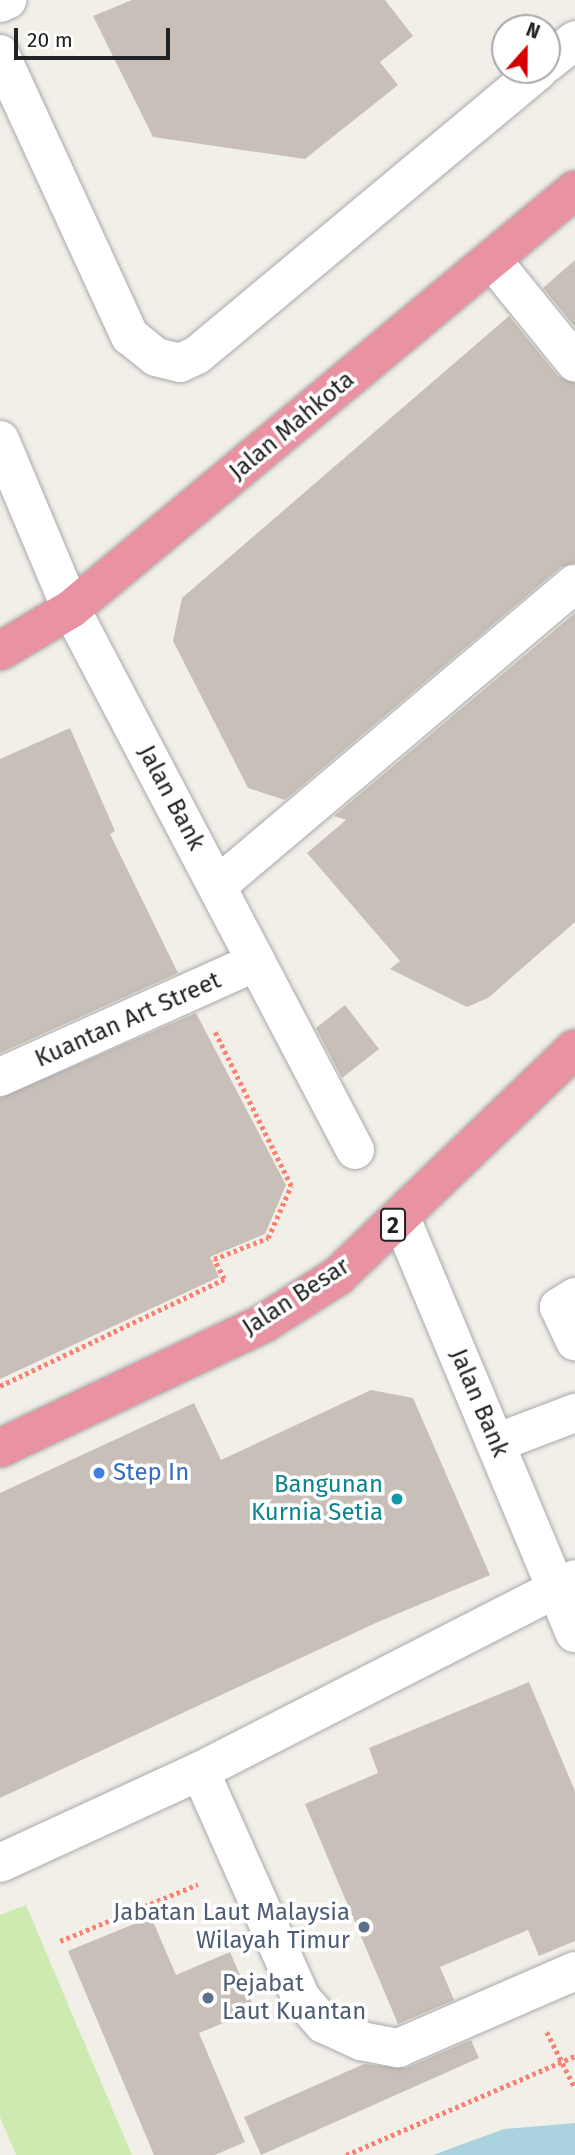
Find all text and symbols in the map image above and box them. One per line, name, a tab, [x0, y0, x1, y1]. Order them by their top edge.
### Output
scale bar	[18, 14, 173, 58]
north arrow	[491, 14, 561, 84]
text: N	[523, 18, 543, 44]
text: 20 m	[27, 27, 73, 53]
street label: Jalan Mahkota	[224, 365, 360, 487]
street label: Jalan Bank	[131, 741, 211, 855]
street label: Kuantan Art Street	[31, 966, 225, 1074]
road number: 2	[379, 1206, 407, 1244]
street label: Jalan Besar	[237, 1252, 355, 1342]
street label: Jalan Bank	[443, 1345, 515, 1461]
place label: Step In	[113, 1459, 189, 1487]
marker: Step In	[91, 1465, 107, 1481]
place label: Bangunan Kurnia Setia	[251, 1471, 383, 1527]
marker: Bangunan Kurnia Setia	[389, 1491, 405, 1507]
place label: Jabatan Laut Malaysia Wilayah Timur	[113, 1899, 350, 1955]
marker: Jabatan Laut Malaysia Wilayah Timur	[356, 1919, 372, 1935]
place label: Pejabat Laut Kuantan	[222, 1970, 366, 2026]
marker: Pejabat Laut Kuantan	[200, 1990, 216, 2006]

